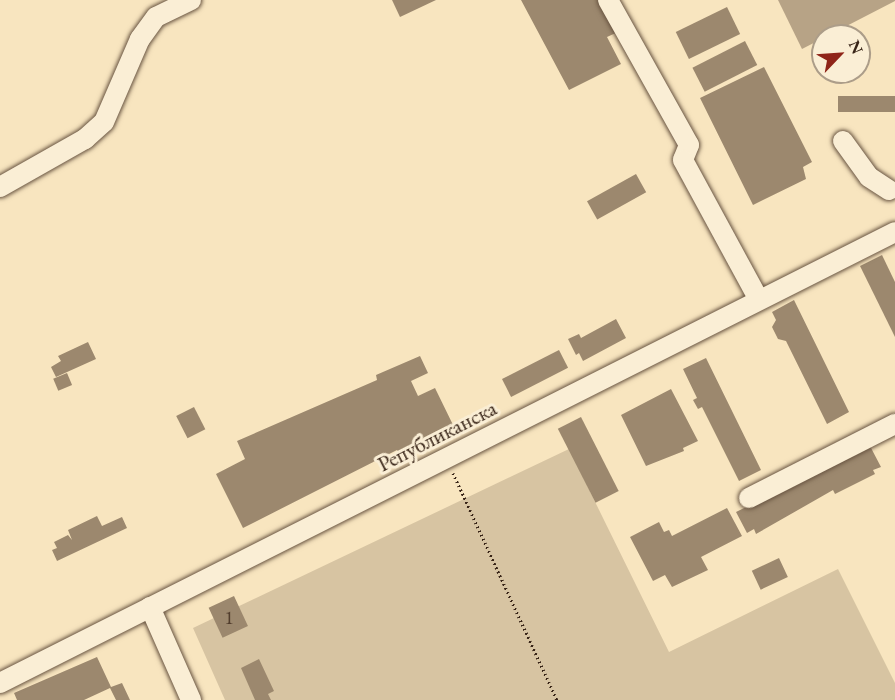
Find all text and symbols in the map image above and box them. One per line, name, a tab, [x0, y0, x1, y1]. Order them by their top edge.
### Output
north arrow	[811, 24, 871, 84]
text: N	[844, 37, 868, 57]
street label: Републиканска	[373, 395, 501, 477]
house number: 1	[224, 605, 234, 629]

